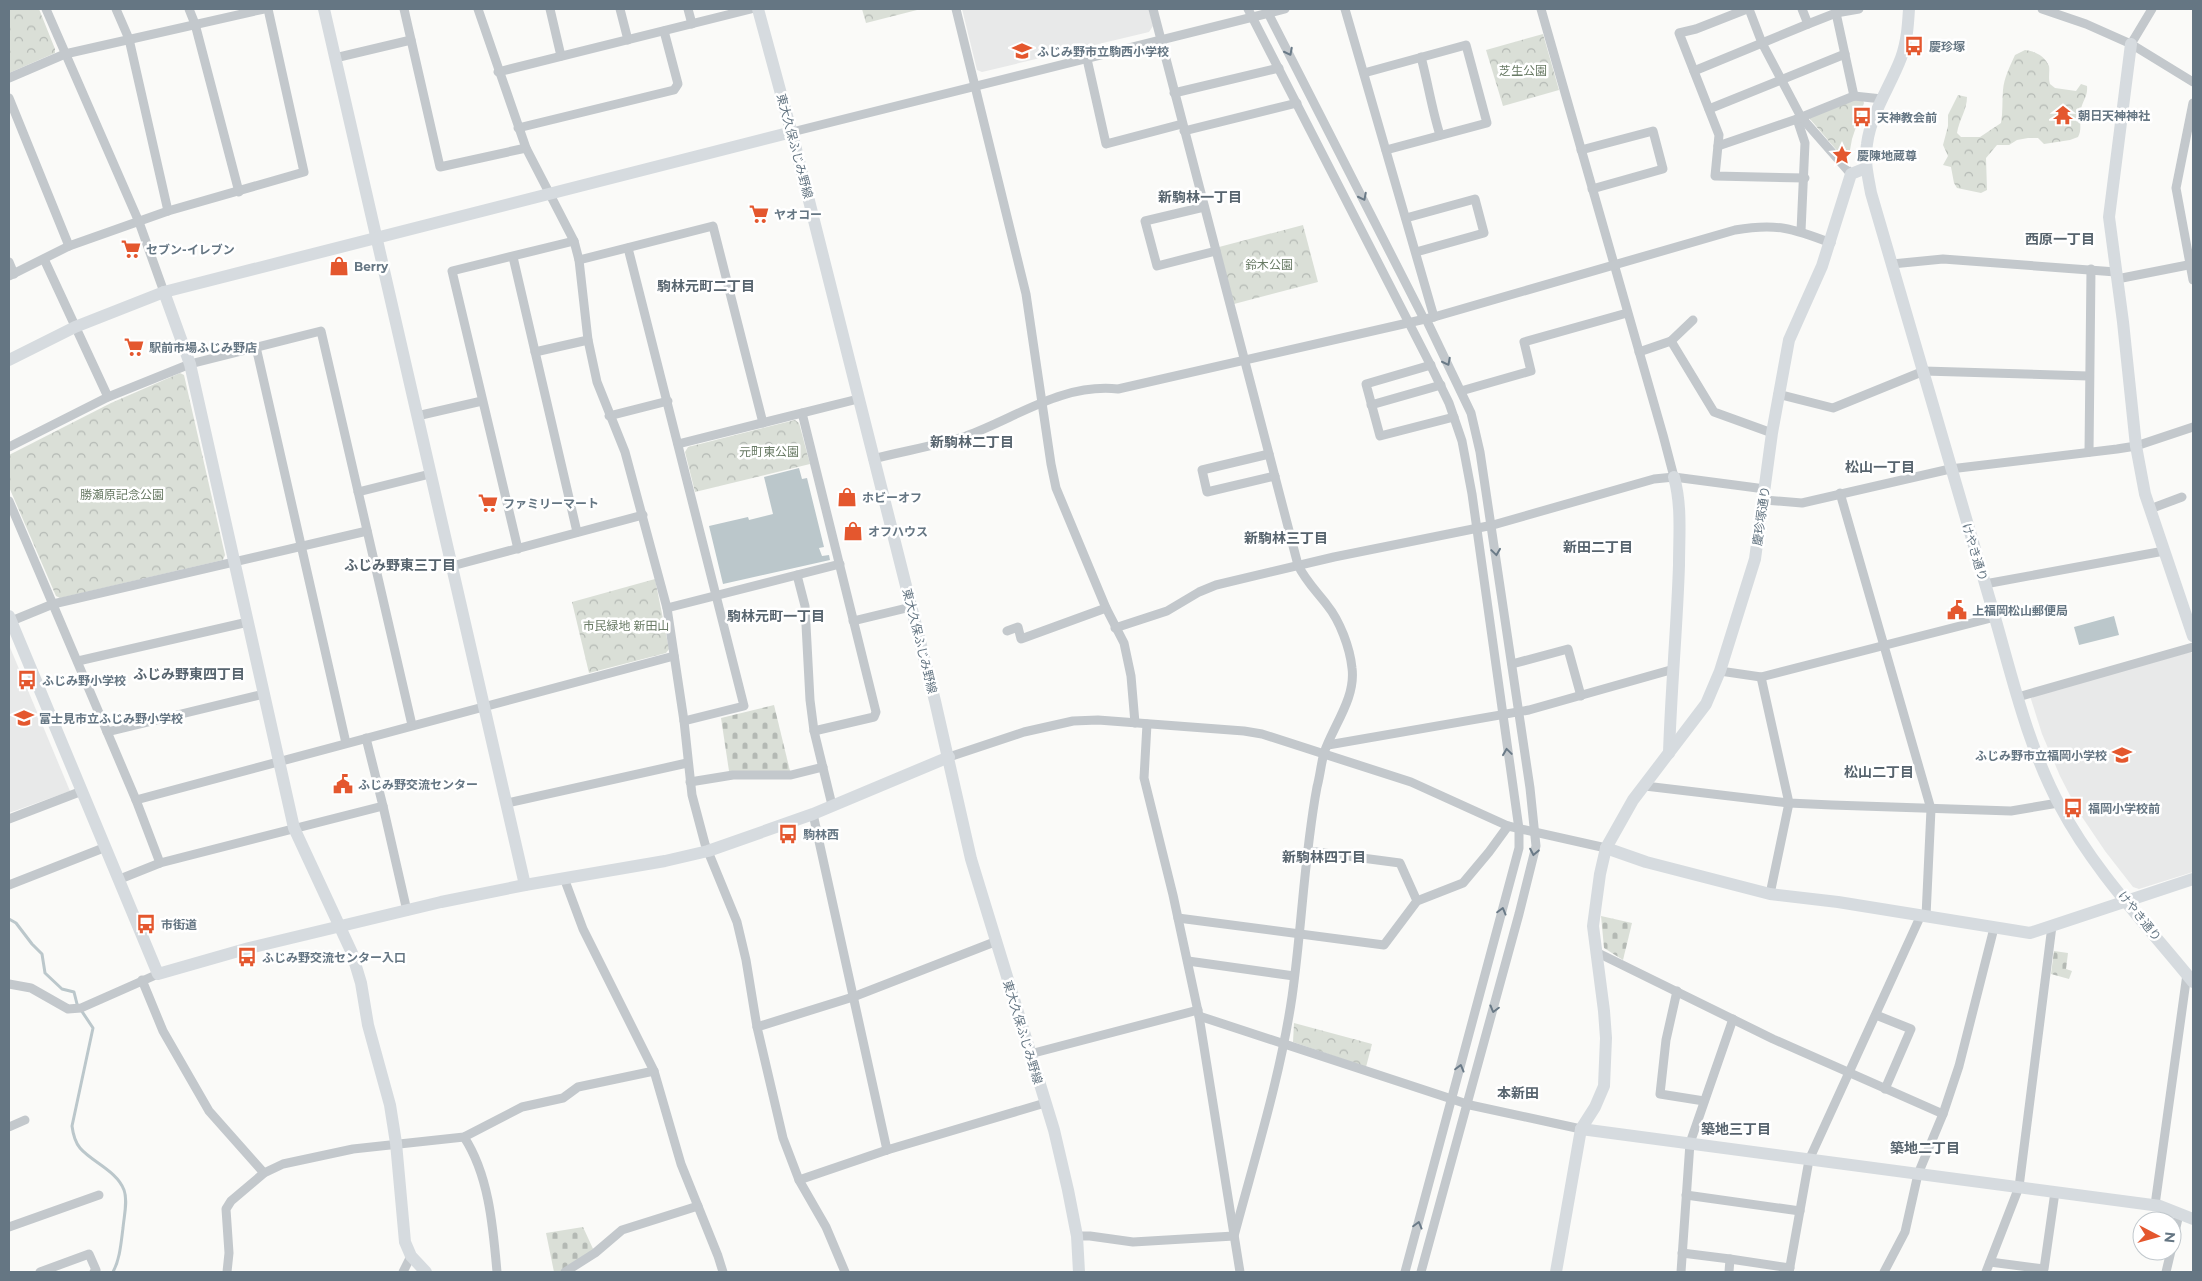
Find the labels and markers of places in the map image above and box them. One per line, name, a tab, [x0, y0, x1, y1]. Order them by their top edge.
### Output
bus stop icon: 慶珍塚	[1903, 35, 1925, 57]
place label: 慶珍塚	[1929, 39, 1965, 54]
school or university icon: ふじみ野市立駒西小学校	[1011, 40, 1033, 62]
place label: ふじみ野市立駒西小学校	[1037, 44, 1169, 59]
temple icon: 朝日天神神社	[2052, 104, 2074, 126]
bus stop icon: 天神教会前	[1851, 106, 1873, 128]
place label: 朝日天神神社	[2078, 108, 2150, 123]
place label: 天神教会前	[1877, 110, 1937, 125]
place icon: 慶陳地蔵尊	[1831, 144, 1853, 166]
place label: 慶陳地蔵尊	[1857, 148, 1917, 163]
supermarket icon: ヤオコー	[748, 203, 770, 225]
place label: ヤオコー	[774, 207, 822, 222]
supermarket icon: セブン-イレブン	[120, 238, 142, 260]
place label: セブン-イレブン	[146, 242, 235, 257]
shop icon: Berry	[328, 255, 350, 277]
place label: Berry	[354, 259, 389, 274]
supermarket icon: 駅前市場ふじみ野店	[123, 336, 145, 358]
place label: 駅前市場ふじみ野店	[149, 340, 257, 355]
shop icon: ホビーオフ	[836, 486, 858, 508]
place label: ホビーオフ	[862, 490, 922, 505]
supermarket icon: ファミリーマート	[477, 492, 499, 514]
place label: ファミリーマート	[503, 496, 599, 511]
shop icon: オフハウス	[842, 520, 864, 542]
place label: オフハウス	[868, 524, 928, 539]
public building icon: 上福岡松山郵便局	[1946, 599, 1968, 621]
place label: 上福岡松山郵便局	[1972, 603, 2068, 618]
bus stop icon: ふじみ野小学校	[16, 669, 38, 691]
place label: ふじみ野小学校	[42, 673, 126, 688]
school or university icon: 富士見市立ふじみ野小学校	[13, 707, 35, 729]
place label: 富士見市立ふじみ野小学校	[39, 711, 183, 726]
school or university icon: ふじみ野市立福岡小学校	[2111, 744, 2133, 766]
place label: ふじみ野市立福岡小学校	[1975, 748, 2107, 763]
public building icon: ふじみ野交流センター	[332, 773, 354, 795]
place label: ふじみ野交流センター	[358, 777, 478, 792]
bus stop icon: 福岡小学校前	[2062, 797, 2084, 819]
place label: 福岡小学校前	[2088, 801, 2160, 816]
bus stop icon: 駒林西	[777, 823, 799, 845]
place label: 駒林西	[803, 827, 839, 842]
bus stop icon: 市街道	[135, 913, 157, 935]
place label: 市街道	[161, 917, 197, 932]
bus stop icon: ふじみ野交流センター入口	[236, 946, 258, 968]
place label: ふじみ野交流センター入口	[262, 950, 406, 965]

